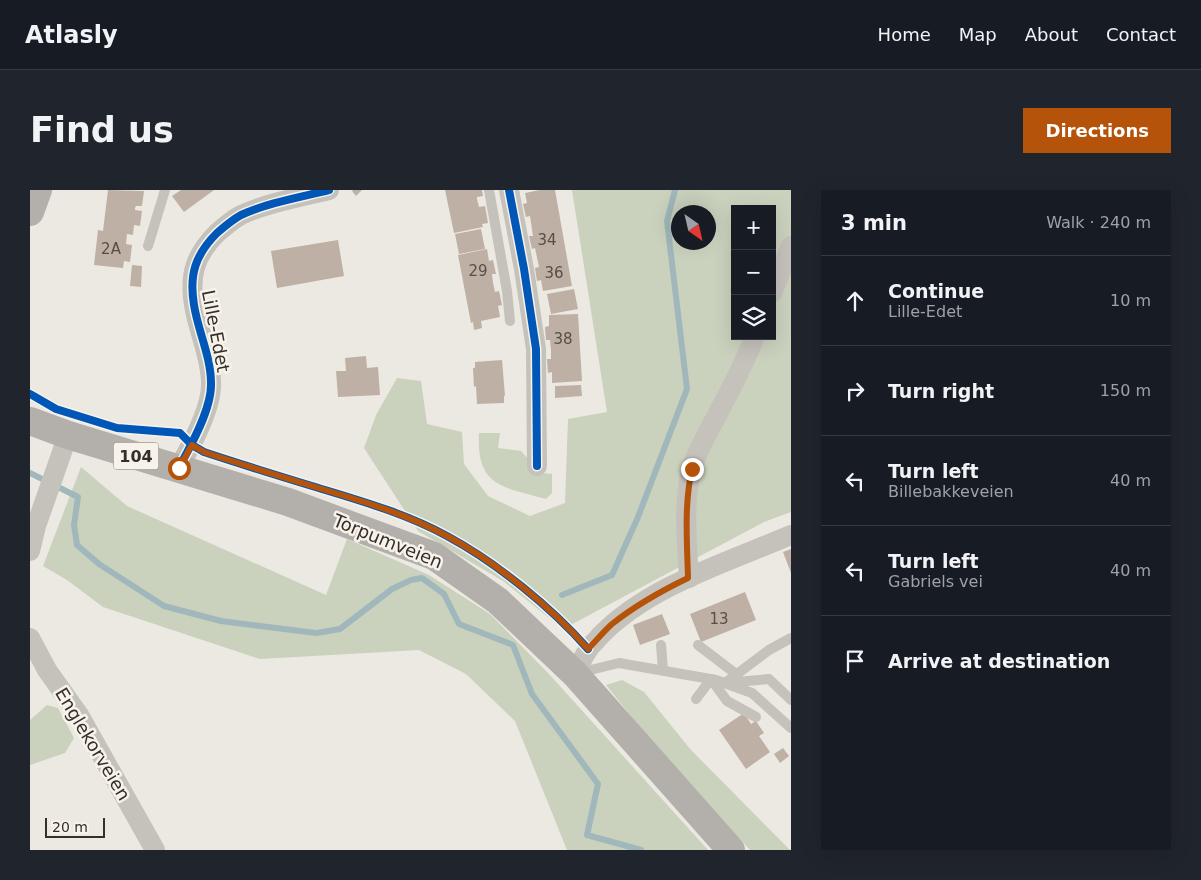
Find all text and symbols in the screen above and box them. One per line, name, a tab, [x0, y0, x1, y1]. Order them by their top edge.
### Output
text: Atlasly	[25, 21, 118, 49]
text: Home	[878, 24, 931, 45]
text: Map	[959, 24, 997, 45]
text: About	[1025, 24, 1078, 45]
text: Contact	[1106, 24, 1176, 45]
button: Directions	[1023, 108, 1171, 153]
text: Find us	[30, 110, 174, 150]
north arrow	[671, 205, 716, 250]
map controls	[731, 205, 776, 340]
button: +	[731, 205, 776, 250]
text: 3 min	[841, 211, 907, 235]
text: Walk · 240 m	[1046, 213, 1151, 232]
house number: 34	[537, 231, 557, 249]
house number: 2A	[101, 240, 122, 258]
button: −	[731, 250, 776, 295]
house number: 29	[468, 262, 488, 280]
house number: 36	[544, 264, 564, 282]
text: Continue	[888, 280, 984, 302]
icon: ahead	[841, 287, 869, 315]
street label: Lille-Edet	[198, 288, 234, 374]
text: 10 m	[1110, 291, 1151, 310]
button: layers	[731, 295, 776, 340]
text: Lille-Edet	[888, 302, 962, 321]
house number: 38	[553, 330, 573, 348]
icon: right	[841, 377, 869, 405]
text: Turn right	[888, 380, 994, 402]
text: 150 m	[1100, 381, 1151, 400]
road number: 104	[114, 442, 158, 470]
route start	[168, 457, 191, 480]
route end	[681, 458, 704, 481]
text: Turn left	[888, 460, 979, 482]
icon: left	[841, 467, 869, 495]
text: 40 m	[1110, 471, 1151, 490]
text: Billebakkeveien	[888, 482, 1014, 501]
street label: Torpumveien	[329, 509, 446, 572]
text: Turn left	[888, 550, 979, 572]
icon: left	[841, 557, 869, 585]
text: 40 m	[1110, 561, 1151, 580]
text: Gabriels vei	[888, 572, 983, 591]
house number: 13	[709, 610, 729, 628]
icon: arrive	[841, 647, 869, 675]
text: Arrive at destination	[888, 650, 1110, 672]
street label: Englekorveien	[51, 684, 135, 804]
scale bar	[45, 815, 105, 838]
text: 20 m	[52, 819, 88, 835]

